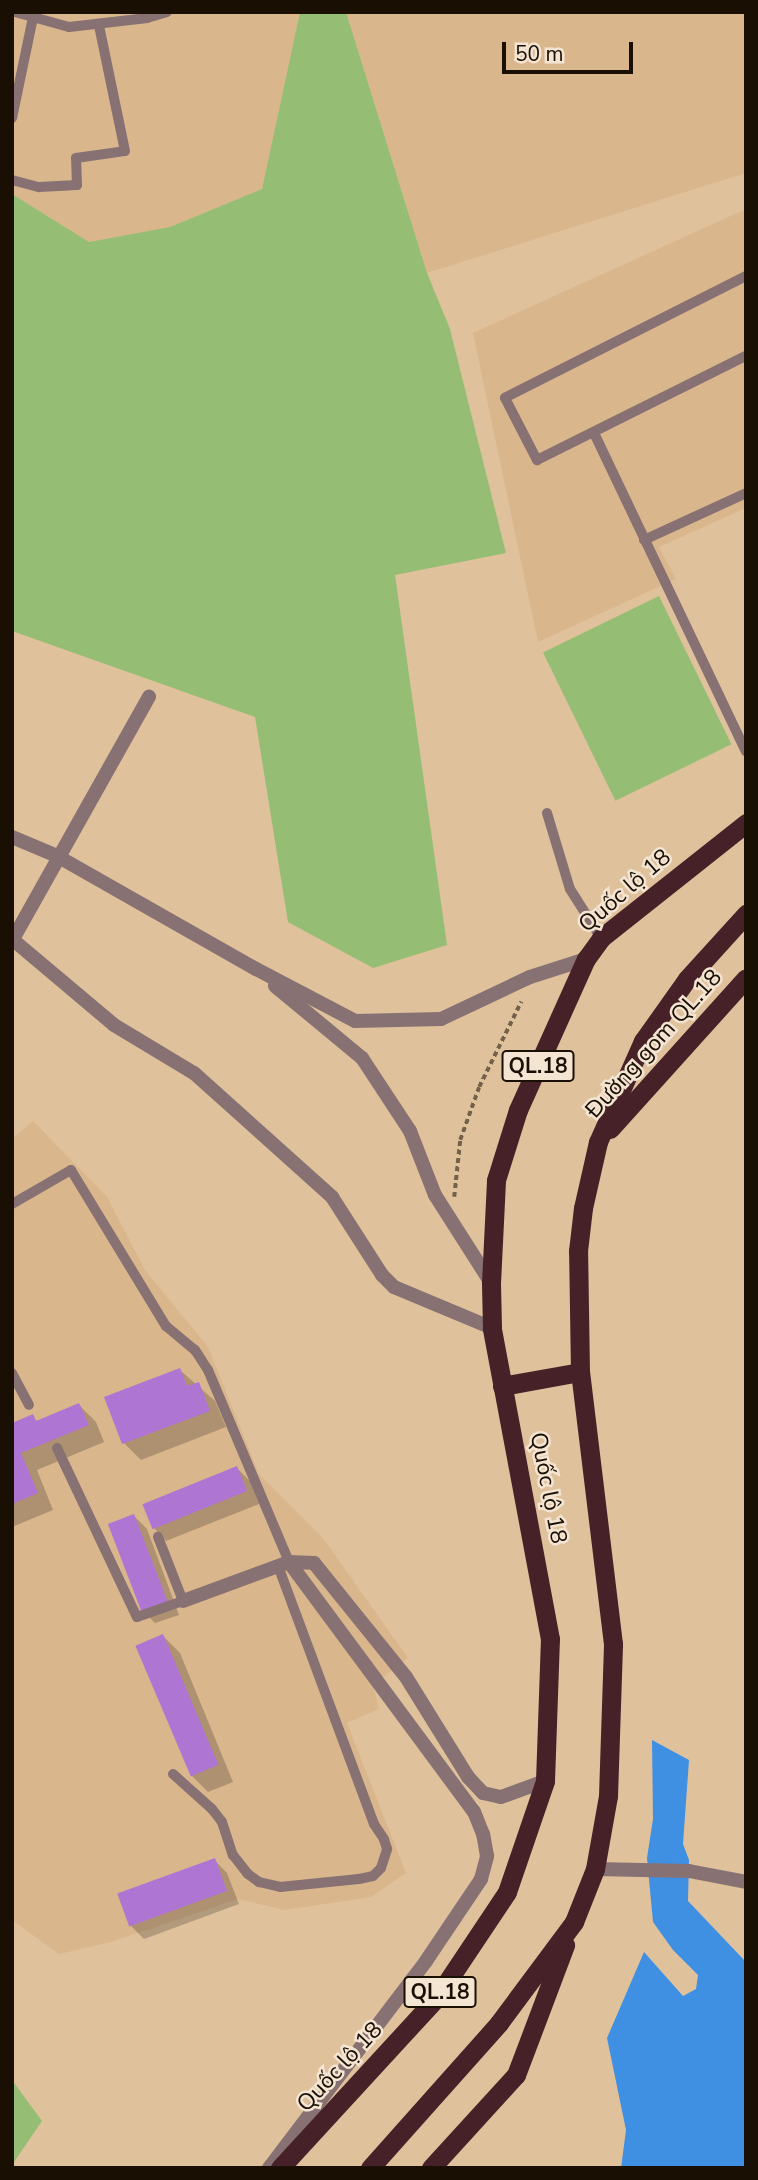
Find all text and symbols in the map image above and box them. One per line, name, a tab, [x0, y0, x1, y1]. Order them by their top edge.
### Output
scale bar	[506, 28, 637, 72]
text: 50 m	[515, 40, 564, 68]
street label: Quốc lộ 18	[573, 844, 677, 938]
street label: Đường gom QL.18	[580, 964, 728, 1124]
road number: QL.18	[501, 1048, 575, 1084]
street label: Quốc lộ 18	[524, 1430, 572, 1546]
road number: QL.18	[403, 1974, 477, 2010]
street label: Quốc lộ 18	[291, 2016, 389, 2118]

